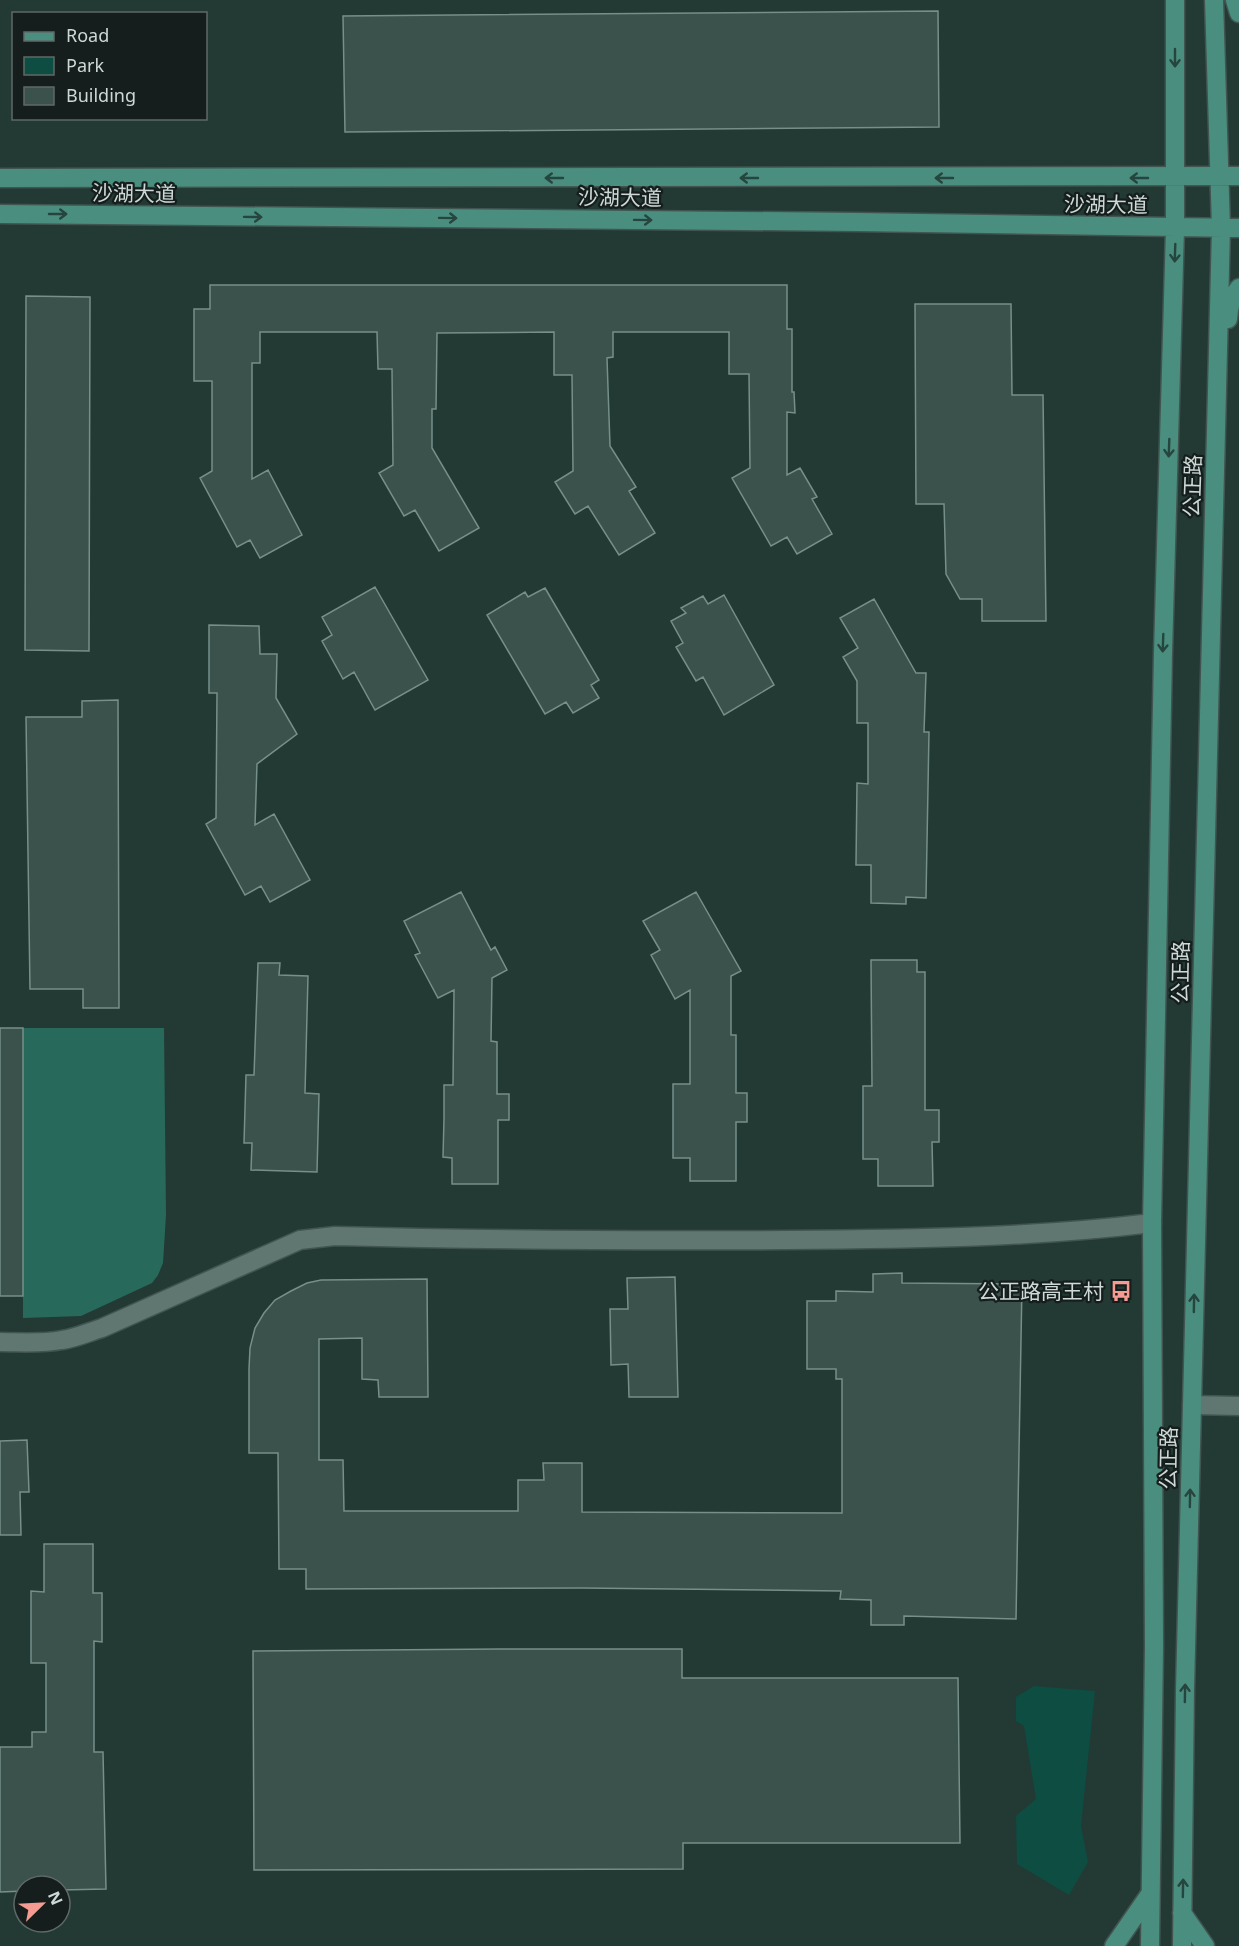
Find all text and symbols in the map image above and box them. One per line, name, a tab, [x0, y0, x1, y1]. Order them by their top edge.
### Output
legend	[12, 12, 207, 120]
text: Road	[66, 23, 109, 47]
one-way arrow	[1169, 48, 1181, 68]
text: Park	[66, 53, 104, 77]
text: Building	[66, 83, 136, 107]
one-way arrow	[544, 172, 564, 184]
one-way arrow	[739, 172, 759, 184]
one-way arrow	[934, 172, 954, 184]
one-way arrow	[1129, 172, 1149, 184]
street label: 沙湖大道	[92, 178, 176, 208]
street label: 沙湖大道	[578, 182, 662, 212]
street label: 沙湖大道	[1064, 189, 1148, 219]
one-way arrow	[48, 208, 68, 220]
one-way arrow	[243, 211, 263, 223]
one-way arrow	[438, 212, 458, 224]
one-way arrow	[633, 214, 653, 226]
one-way arrow	[1169, 243, 1180, 263]
one-way arrow	[1163, 438, 1175, 458]
street label: 公正路	[1177, 454, 1207, 518]
one-way arrow	[1158, 633, 1169, 653]
street label: 公正路	[1165, 940, 1195, 1004]
place label: 公正路高王村	[978, 1277, 1104, 1305]
bus stop icon: 公正路高王村	[1109, 1279, 1133, 1303]
one-way arrow	[1188, 1293, 1200, 1313]
street label: 公正路	[1153, 1426, 1183, 1490]
one-way arrow	[1184, 1488, 1196, 1508]
one-way arrow	[1179, 1683, 1191, 1703]
north arrow	[12, 1874, 72, 1934]
one-way arrow	[1177, 1878, 1188, 1898]
text: N	[43, 1887, 68, 1908]

